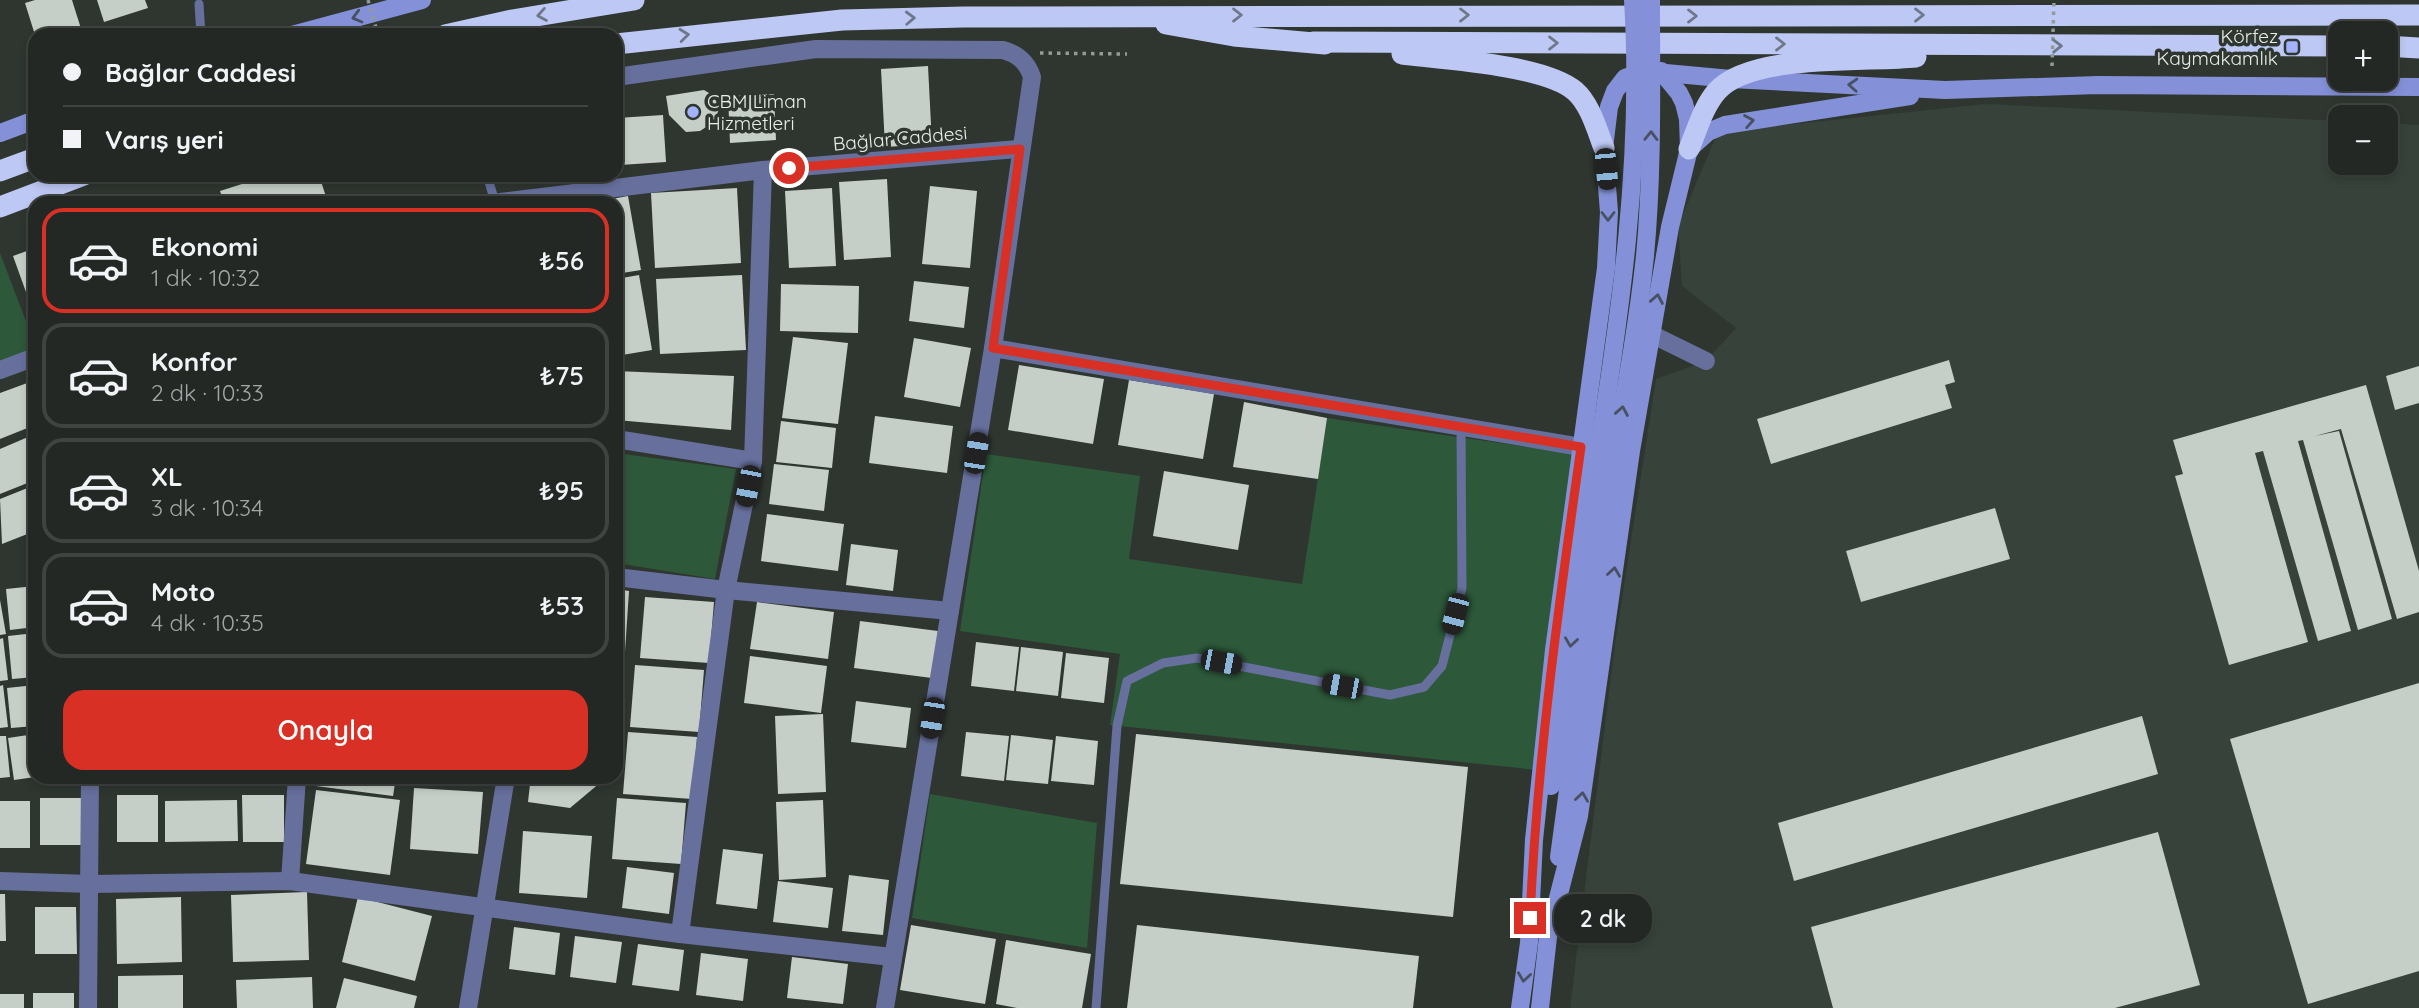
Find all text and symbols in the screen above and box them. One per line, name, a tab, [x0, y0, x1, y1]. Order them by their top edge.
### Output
one-way arrow	[537, 7, 548, 22]
one-way arrow	[1232, 7, 1243, 23]
one-way arrow	[1460, 7, 1470, 23]
one-way arrow	[1915, 7, 1925, 23]
one-way arrow	[1687, 8, 1698, 24]
one-way arrow	[351, 9, 363, 24]
one-way arrow	[905, 11, 916, 26]
map controls	[2328, 21, 2398, 175]
button: +	[2328, 21, 2398, 91]
place label: Körfez Kaymakamlık	[2156, 24, 2278, 70]
one-way arrow	[678, 28, 689, 43]
one-way arrow	[1548, 35, 1559, 51]
one-way arrow	[1775, 37, 1786, 52]
one-way arrow	[2052, 38, 2063, 53]
marker: Körfez Kaymakamlık	[2284, 39, 2300, 55]
text: Bağlar Caddesi	[105, 56, 296, 89]
one-way arrow	[1847, 78, 1858, 93]
place label: CBM Liman Hizmetleri	[707, 89, 807, 135]
marker: CBM Liman Hizmetleri	[685, 104, 701, 120]
button: −	[2328, 105, 2398, 175]
one-way arrow	[1743, 114, 1755, 129]
street label: Bağlar Caddesi	[832, 120, 968, 156]
text: Varış yeri	[105, 123, 224, 156]
one-way arrow	[1643, 130, 1659, 141]
car	[1594, 147, 1619, 191]
route start	[773, 152, 805, 184]
one-way arrow	[1601, 211, 1616, 222]
icon: car	[67, 229, 130, 292]
text: Ekonomi	[151, 230, 258, 263]
text: ₺56	[539, 244, 584, 277]
text: 1 dk · 10:32	[151, 263, 260, 292]
one-way arrow	[1649, 293, 1664, 305]
icon: car	[67, 344, 130, 407]
text: Konfor	[151, 345, 237, 378]
text: ₺75	[539, 359, 584, 392]
text: 2 dk · 10:33	[151, 378, 264, 407]
one-way arrow	[1614, 405, 1629, 416]
car	[963, 431, 990, 475]
icon: car	[67, 459, 130, 522]
text: XL	[151, 460, 183, 493]
car	[734, 463, 763, 509]
text: ₺95	[539, 474, 584, 507]
text: 3 dk · 10:34	[151, 493, 263, 522]
one-way arrow	[1606, 566, 1621, 578]
icon: car	[67, 574, 130, 637]
text: Moto	[151, 575, 215, 608]
text: ₺53	[540, 589, 584, 622]
car	[1440, 591, 1471, 637]
text: 4 dk · 10:35	[151, 608, 264, 637]
one-way arrow	[1564, 636, 1579, 648]
car	[1199, 648, 1244, 676]
car	[1320, 672, 1365, 700]
button: Onayla	[63, 690, 588, 770]
car	[919, 696, 946, 740]
one-way arrow	[1574, 792, 1589, 803]
callout: 2 dk	[1554, 894, 1652, 942]
route end	[1514, 902, 1546, 934]
text: 2 dk	[1580, 904, 1626, 933]
one-way arrow	[1517, 971, 1532, 983]

